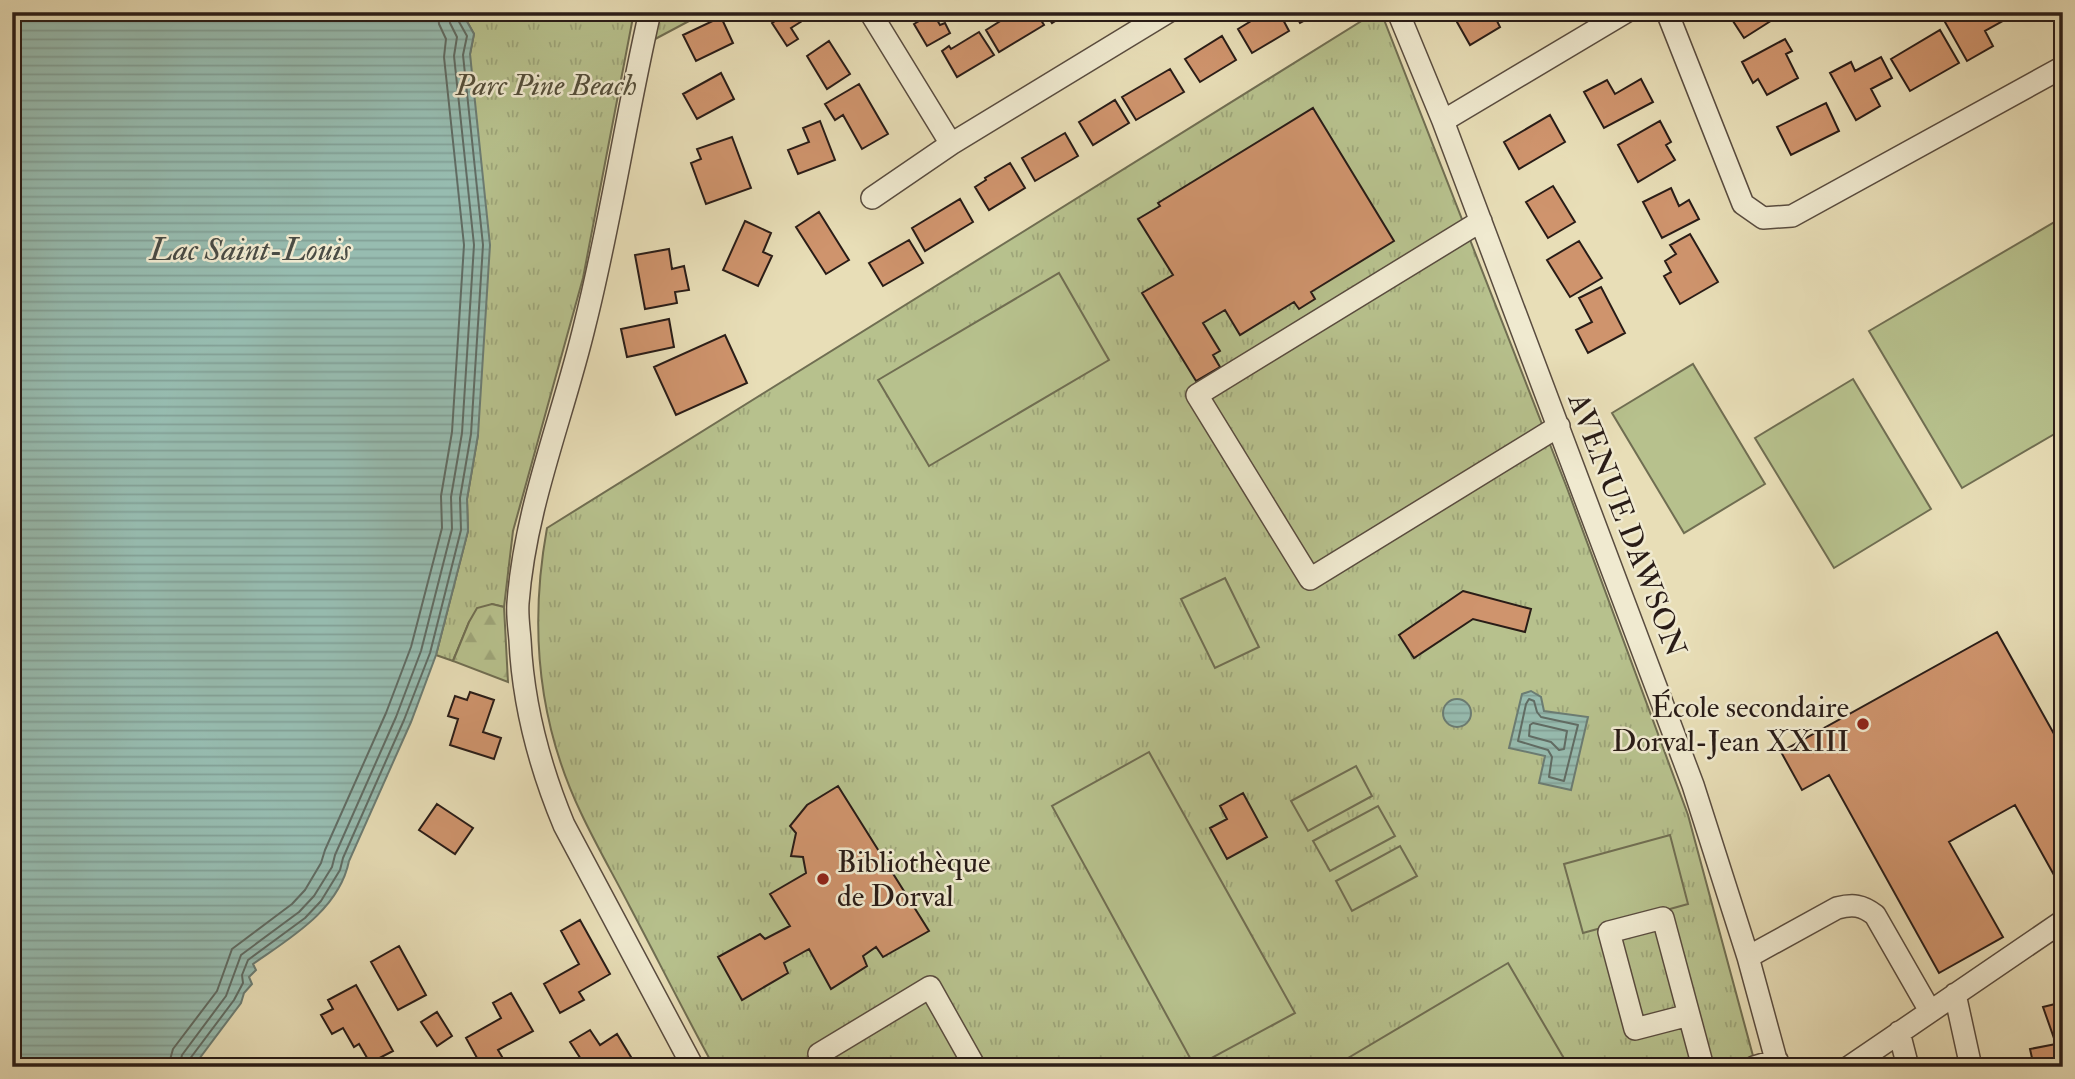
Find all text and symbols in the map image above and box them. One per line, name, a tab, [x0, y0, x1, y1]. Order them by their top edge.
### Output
park label: Parc Pine Beach	[454, 67, 637, 104]
water label: Lac Saint-Louis	[148, 230, 352, 270]
street label: AVENUE DAWSON	[1559, 387, 1694, 662]
place label: École secondaire Dorval-Jean XXIII	[1612, 688, 1849, 760]
marker: École secondaire Dorval-Jean XXIII	[1855, 716, 1871, 732]
place label: Bibliothèque de Dorval	[837, 844, 991, 915]
marker: Bibliothèque de Dorval	[815, 871, 831, 887]

